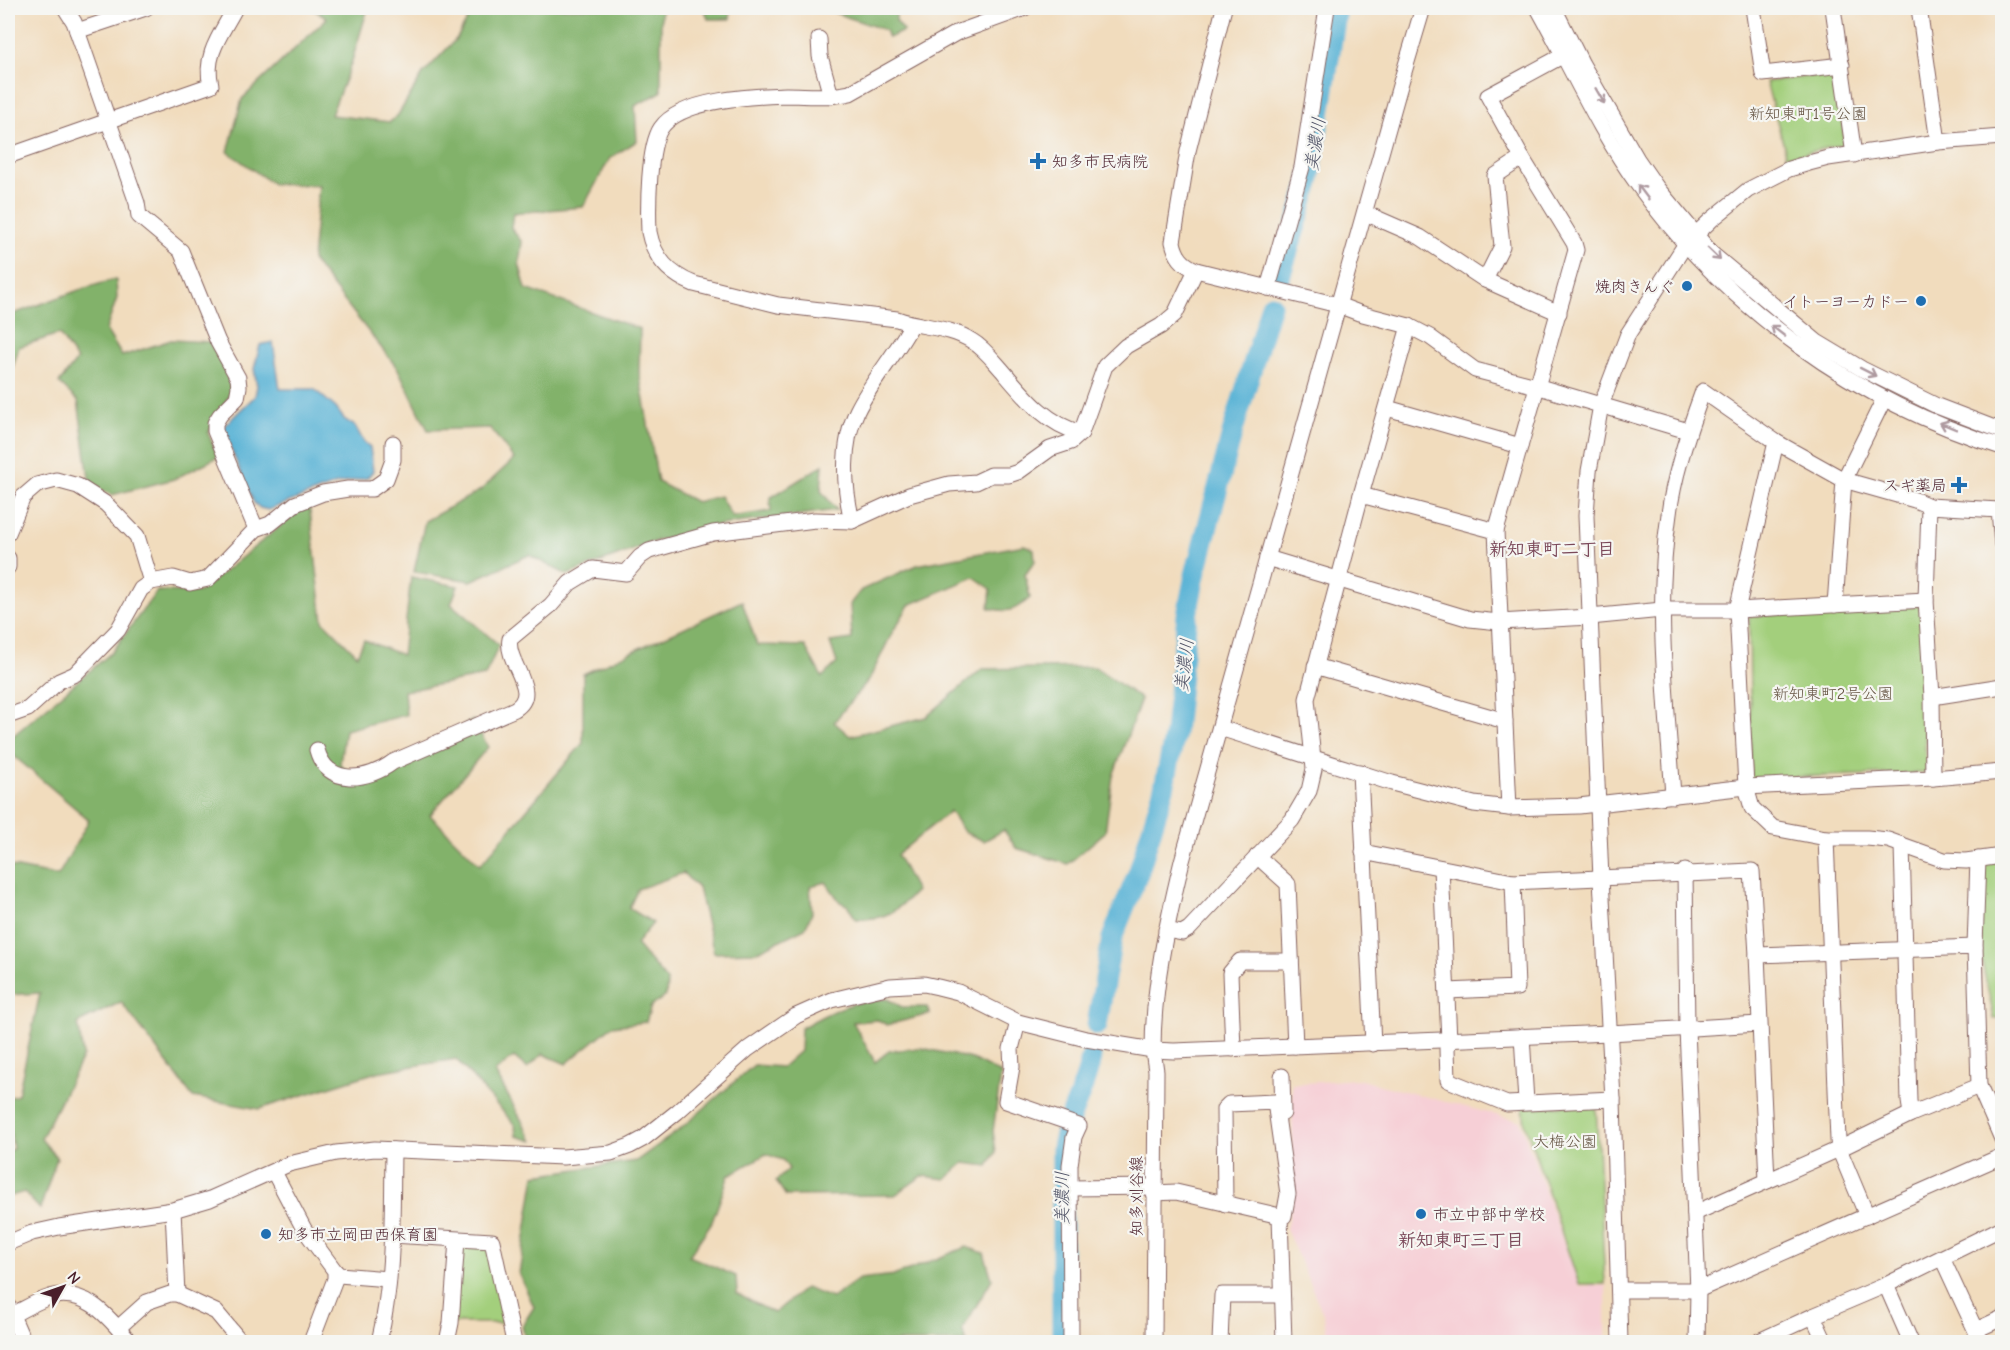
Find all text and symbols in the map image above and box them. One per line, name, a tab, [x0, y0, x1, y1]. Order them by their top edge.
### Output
one-way arrow	[1595, 87, 1607, 104]
park label: 新知東町1号公園	[1749, 105, 1867, 123]
water label: 美濃川	[1301, 116, 1330, 172]
marker: 知多市民病院	[1029, 152, 1047, 170]
place label: 知多市民病院	[1052, 153, 1148, 171]
one-way arrow	[1637, 184, 1650, 200]
one-way arrow	[1706, 247, 1721, 262]
place label: 焼肉きんぐ	[1595, 278, 1675, 296]
marker: 焼肉きんぐ	[1680, 279, 1694, 293]
place label: イトーヨーカドー	[1782, 293, 1909, 311]
marker: イトーヨーカドー	[1914, 294, 1928, 308]
one-way arrow	[1771, 325, 1787, 337]
one-way arrow	[1859, 366, 1876, 378]
one-way arrow	[1939, 420, 1957, 431]
place label: スギ薬局	[1883, 477, 1947, 495]
marker: スギ薬局	[1952, 478, 1966, 492]
district label: 新知東町二丁目	[1489, 539, 1615, 560]
water label: 美濃川	[1171, 637, 1198, 693]
park label: 新知東町2号公園	[1773, 685, 1893, 703]
park label: 大梅公園	[1533, 1133, 1597, 1151]
street label: 知多刈谷線	[1128, 1156, 1146, 1236]
water label: 美濃川	[1052, 1171, 1073, 1225]
place label: 市立中部中学校	[1433, 1206, 1545, 1224]
marker: 市立中部中学校	[1414, 1207, 1428, 1221]
place label: 知多市立岡田西保育園	[278, 1226, 438, 1244]
marker: 知多市立岡田西保育園	[259, 1227, 273, 1241]
district label: 新知東町三丁目	[1398, 1230, 1524, 1251]
north arrow	[33, 1257, 93, 1317]
text: N	[63, 1268, 84, 1288]

